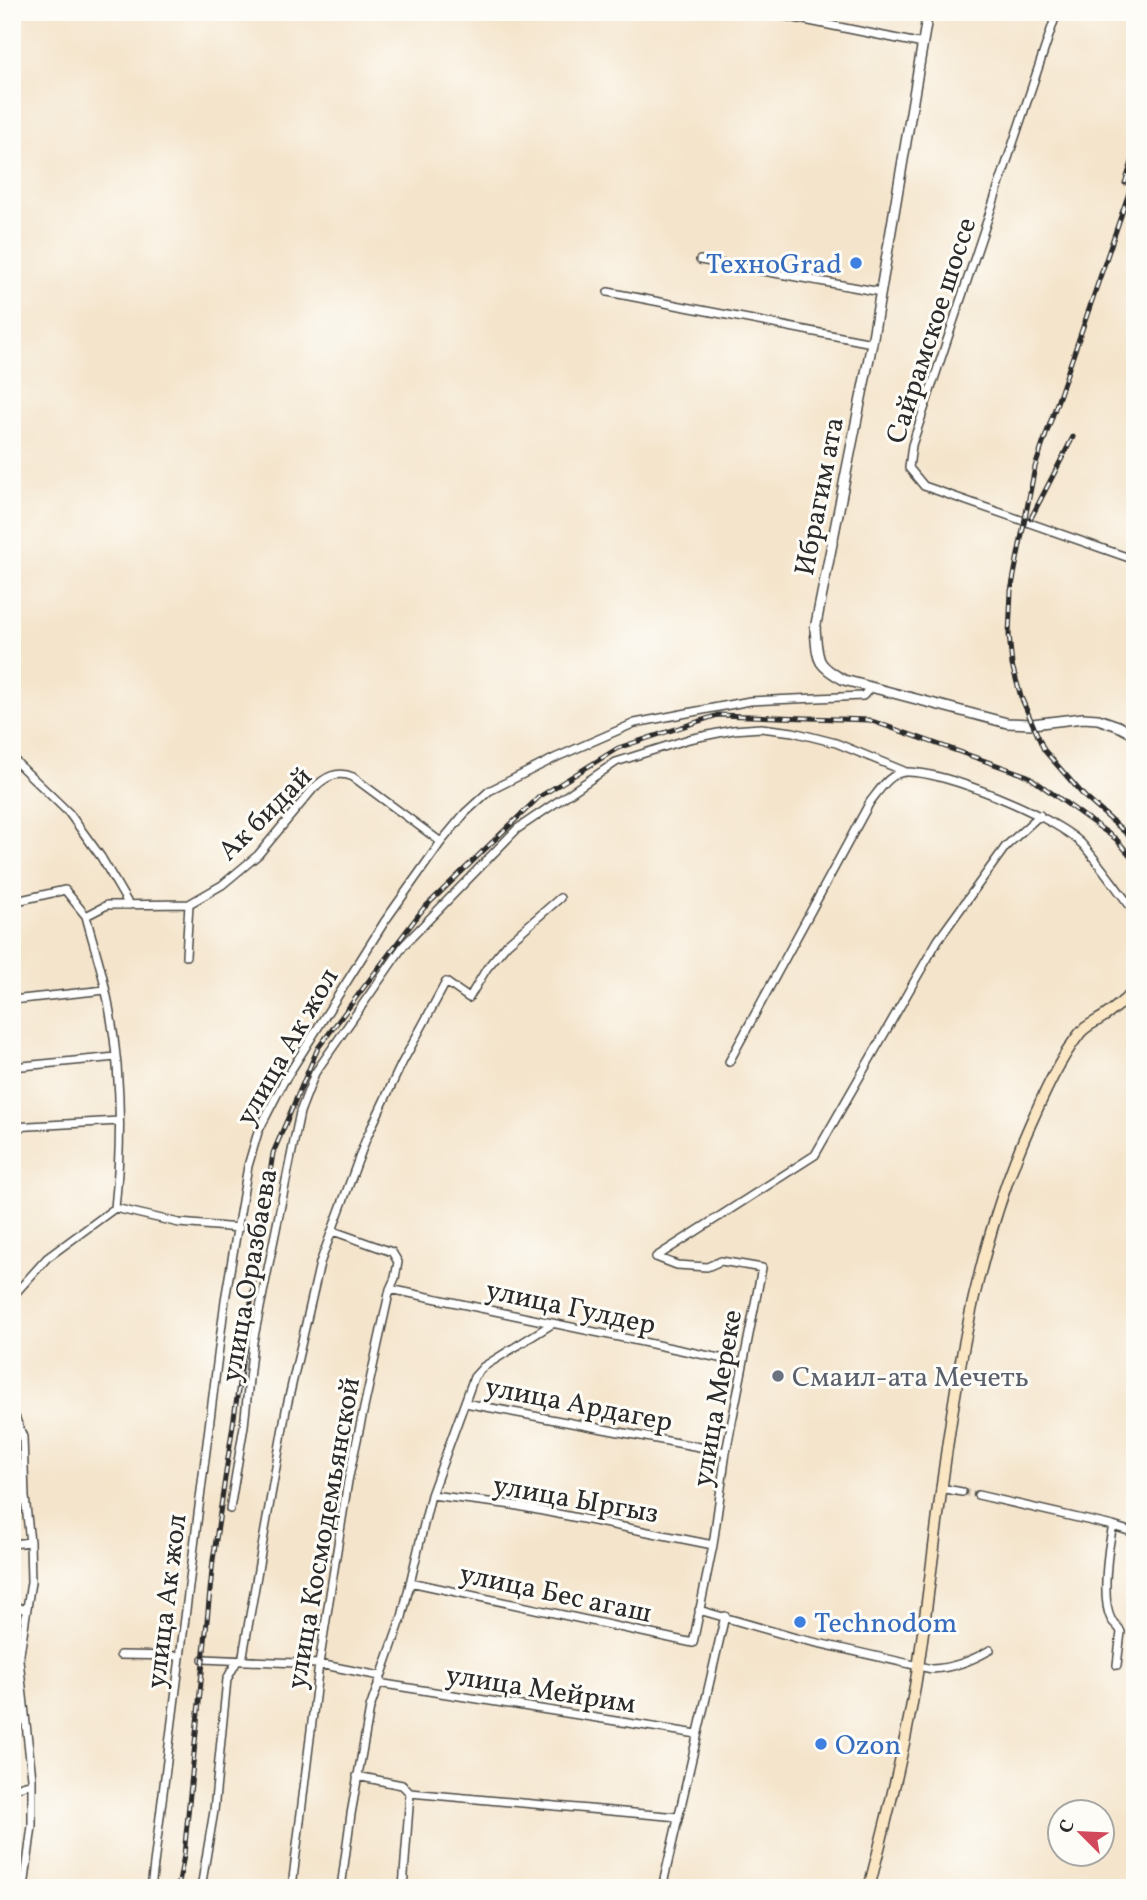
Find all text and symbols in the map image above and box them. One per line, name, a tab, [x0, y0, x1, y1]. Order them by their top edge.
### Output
street label: Сайрамское шоссе	[877, 213, 987, 449]
place label: ТехноGrad	[706, 246, 842, 285]
marker: ТехноGrad	[848, 255, 864, 271]
street label: Ибрагим ата	[786, 414, 855, 579]
street label: Ак бидай	[210, 759, 322, 871]
street label: улица Ак жол	[227, 961, 349, 1133]
street label: улица Оразбаева	[212, 1166, 288, 1385]
street label: улица Гулдер	[482, 1271, 659, 1345]
street label: улица Мереке	[684, 1307, 753, 1490]
place label: Смаил-ата Мечеть	[792, 1359, 1029, 1398]
street label: улица Ардагер	[481, 1368, 676, 1443]
marker: Смаил-ата Мечеть	[770, 1368, 786, 1384]
street label: улица Космодемьянской	[278, 1374, 371, 1692]
street label: улица Ыргыз	[490, 1467, 661, 1534]
street label: улица Ак жол	[137, 1512, 198, 1691]
street label: улица Бес агаш	[456, 1555, 655, 1634]
place label: Technodom	[814, 1605, 957, 1644]
marker: Technodom	[792, 1614, 808, 1630]
street label: улица Мейрим	[443, 1656, 638, 1725]
place label: Ozon	[835, 1727, 901, 1766]
marker: Ozon	[813, 1736, 829, 1752]
north arrow	[1046, 1798, 1116, 1868]
text: С	[1053, 1816, 1082, 1838]

